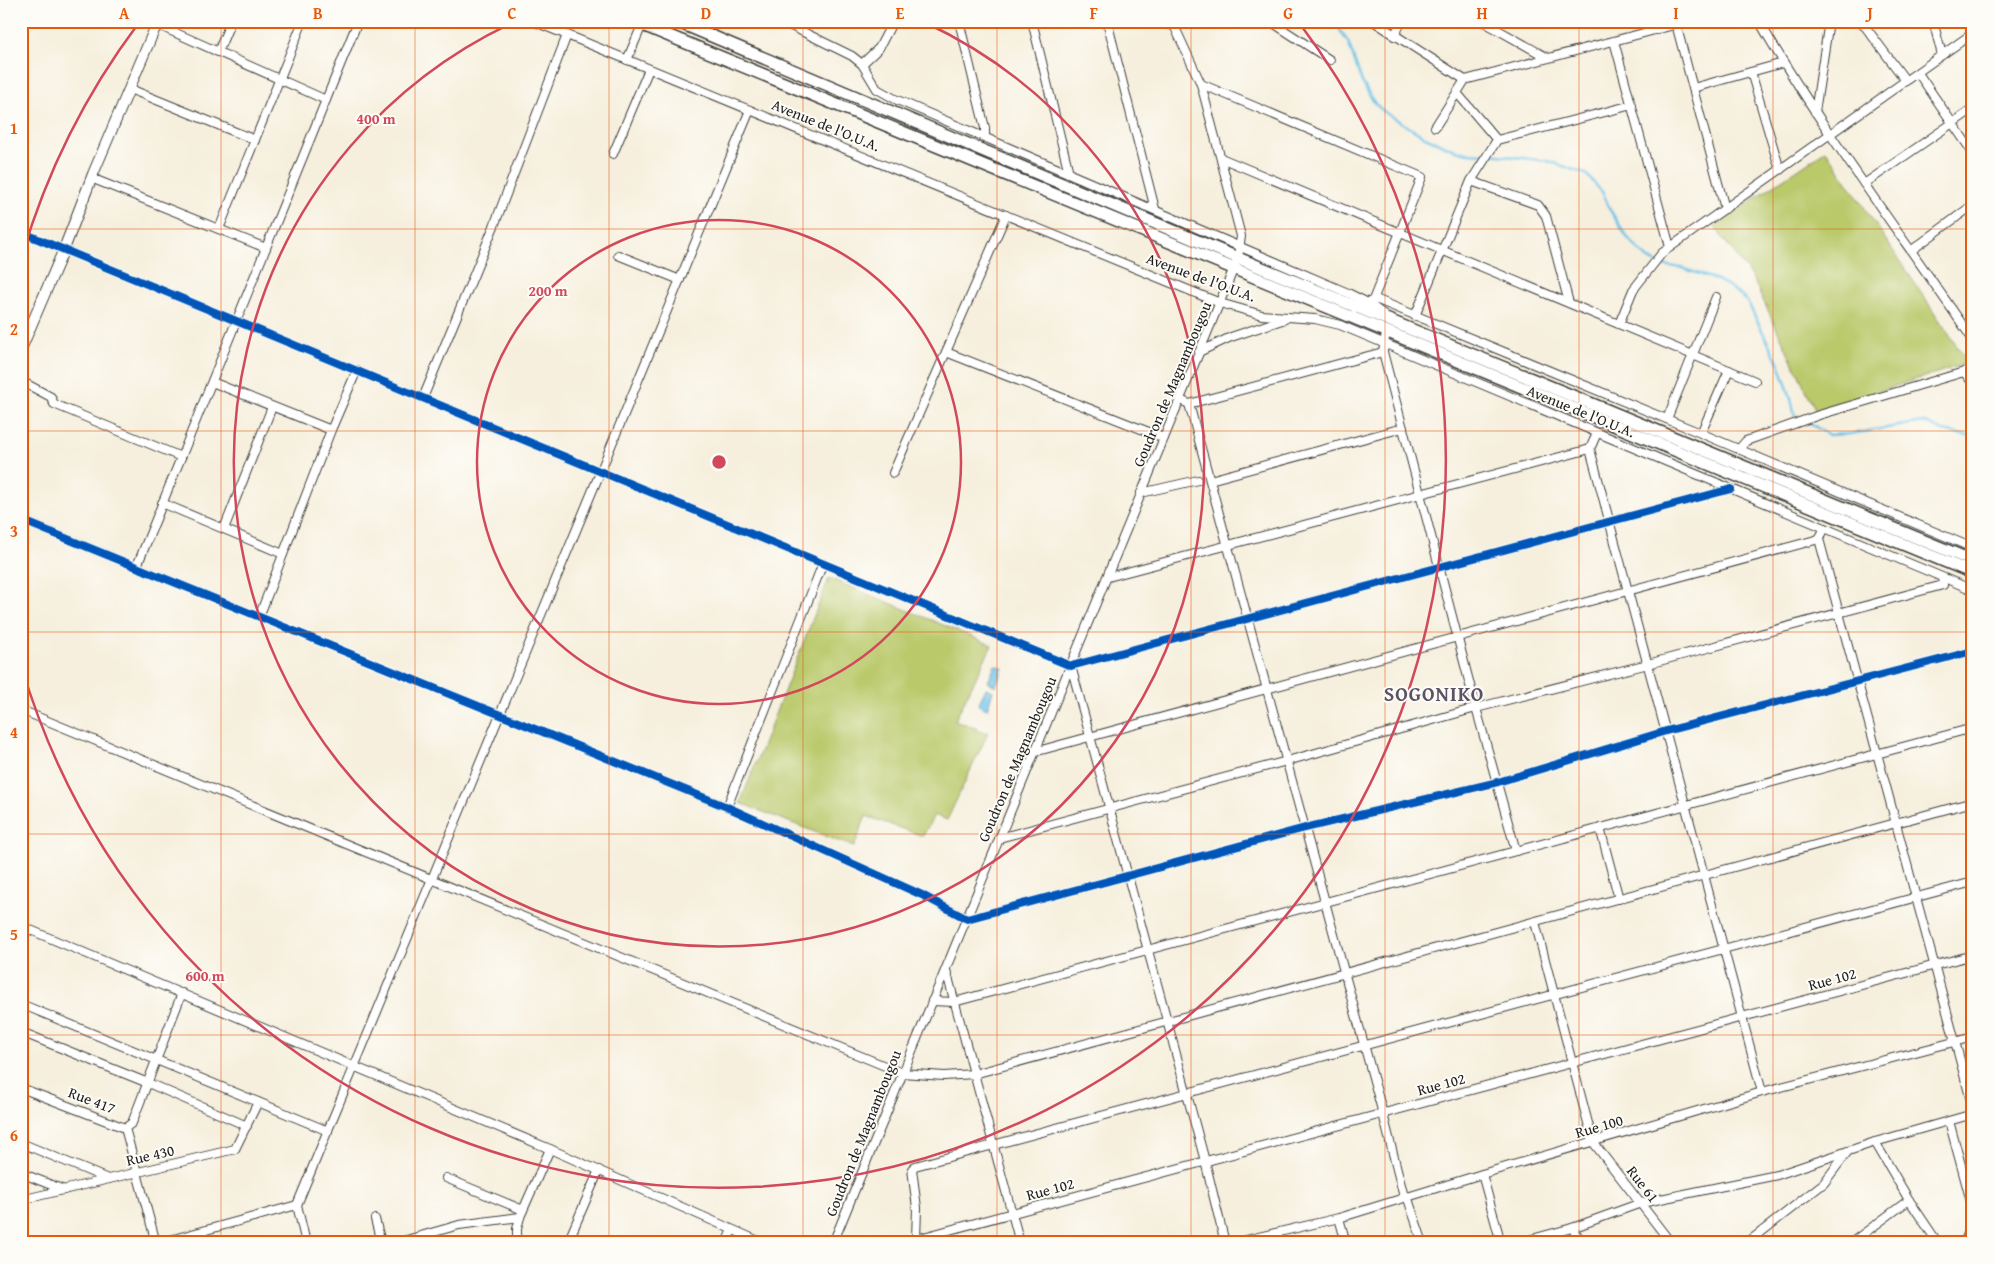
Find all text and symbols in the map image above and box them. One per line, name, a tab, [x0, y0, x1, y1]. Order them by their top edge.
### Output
text: A	[119, 1, 130, 25]
text: B	[313, 1, 323, 25]
text: C	[507, 1, 517, 25]
text: D	[701, 1, 711, 25]
text: E	[896, 1, 905, 25]
text: F	[1090, 1, 1098, 25]
text: G	[1283, 1, 1293, 25]
text: H	[1476, 1, 1488, 25]
text: I	[1673, 1, 1679, 25]
text: J	[1864, 1, 1873, 25]
street label: Avenue de l'O.U.A.	[769, 94, 883, 156]
text: 400 m	[356, 108, 396, 129]
text: 1	[10, 116, 18, 140]
street label: Avenue de l'O.U.A.	[1143, 247, 1259, 307]
text: 200 m	[528, 280, 568, 301]
street label: Goudron de Magnambougou	[1128, 297, 1217, 470]
text: 2	[10, 317, 18, 341]
street label: Avenue de l'O.U.A.	[1524, 380, 1638, 442]
centre of rings	[710, 453, 728, 471]
text: 3	[10, 519, 18, 543]
street label: Goudron de Magnambougou	[973, 672, 1062, 845]
district label: SOGONIKO	[1384, 679, 1484, 708]
text: 4	[10, 720, 18, 744]
text: 5	[10, 922, 18, 946]
street label: Rue 102	[1806, 963, 1858, 995]
text: 600 m	[185, 965, 225, 986]
street label: Goudron de Magnambougou	[820, 1046, 906, 1219]
street label: Rue 102	[1415, 1068, 1467, 1100]
street label: Rue 417	[65, 1081, 119, 1119]
street label: Rue 100	[1573, 1109, 1625, 1143]
text: 6	[10, 1123, 18, 1147]
street label: Rue 430	[124, 1139, 176, 1171]
street label: Rue 61	[1622, 1161, 1664, 1207]
street label: Rue 102	[1024, 1173, 1076, 1205]

